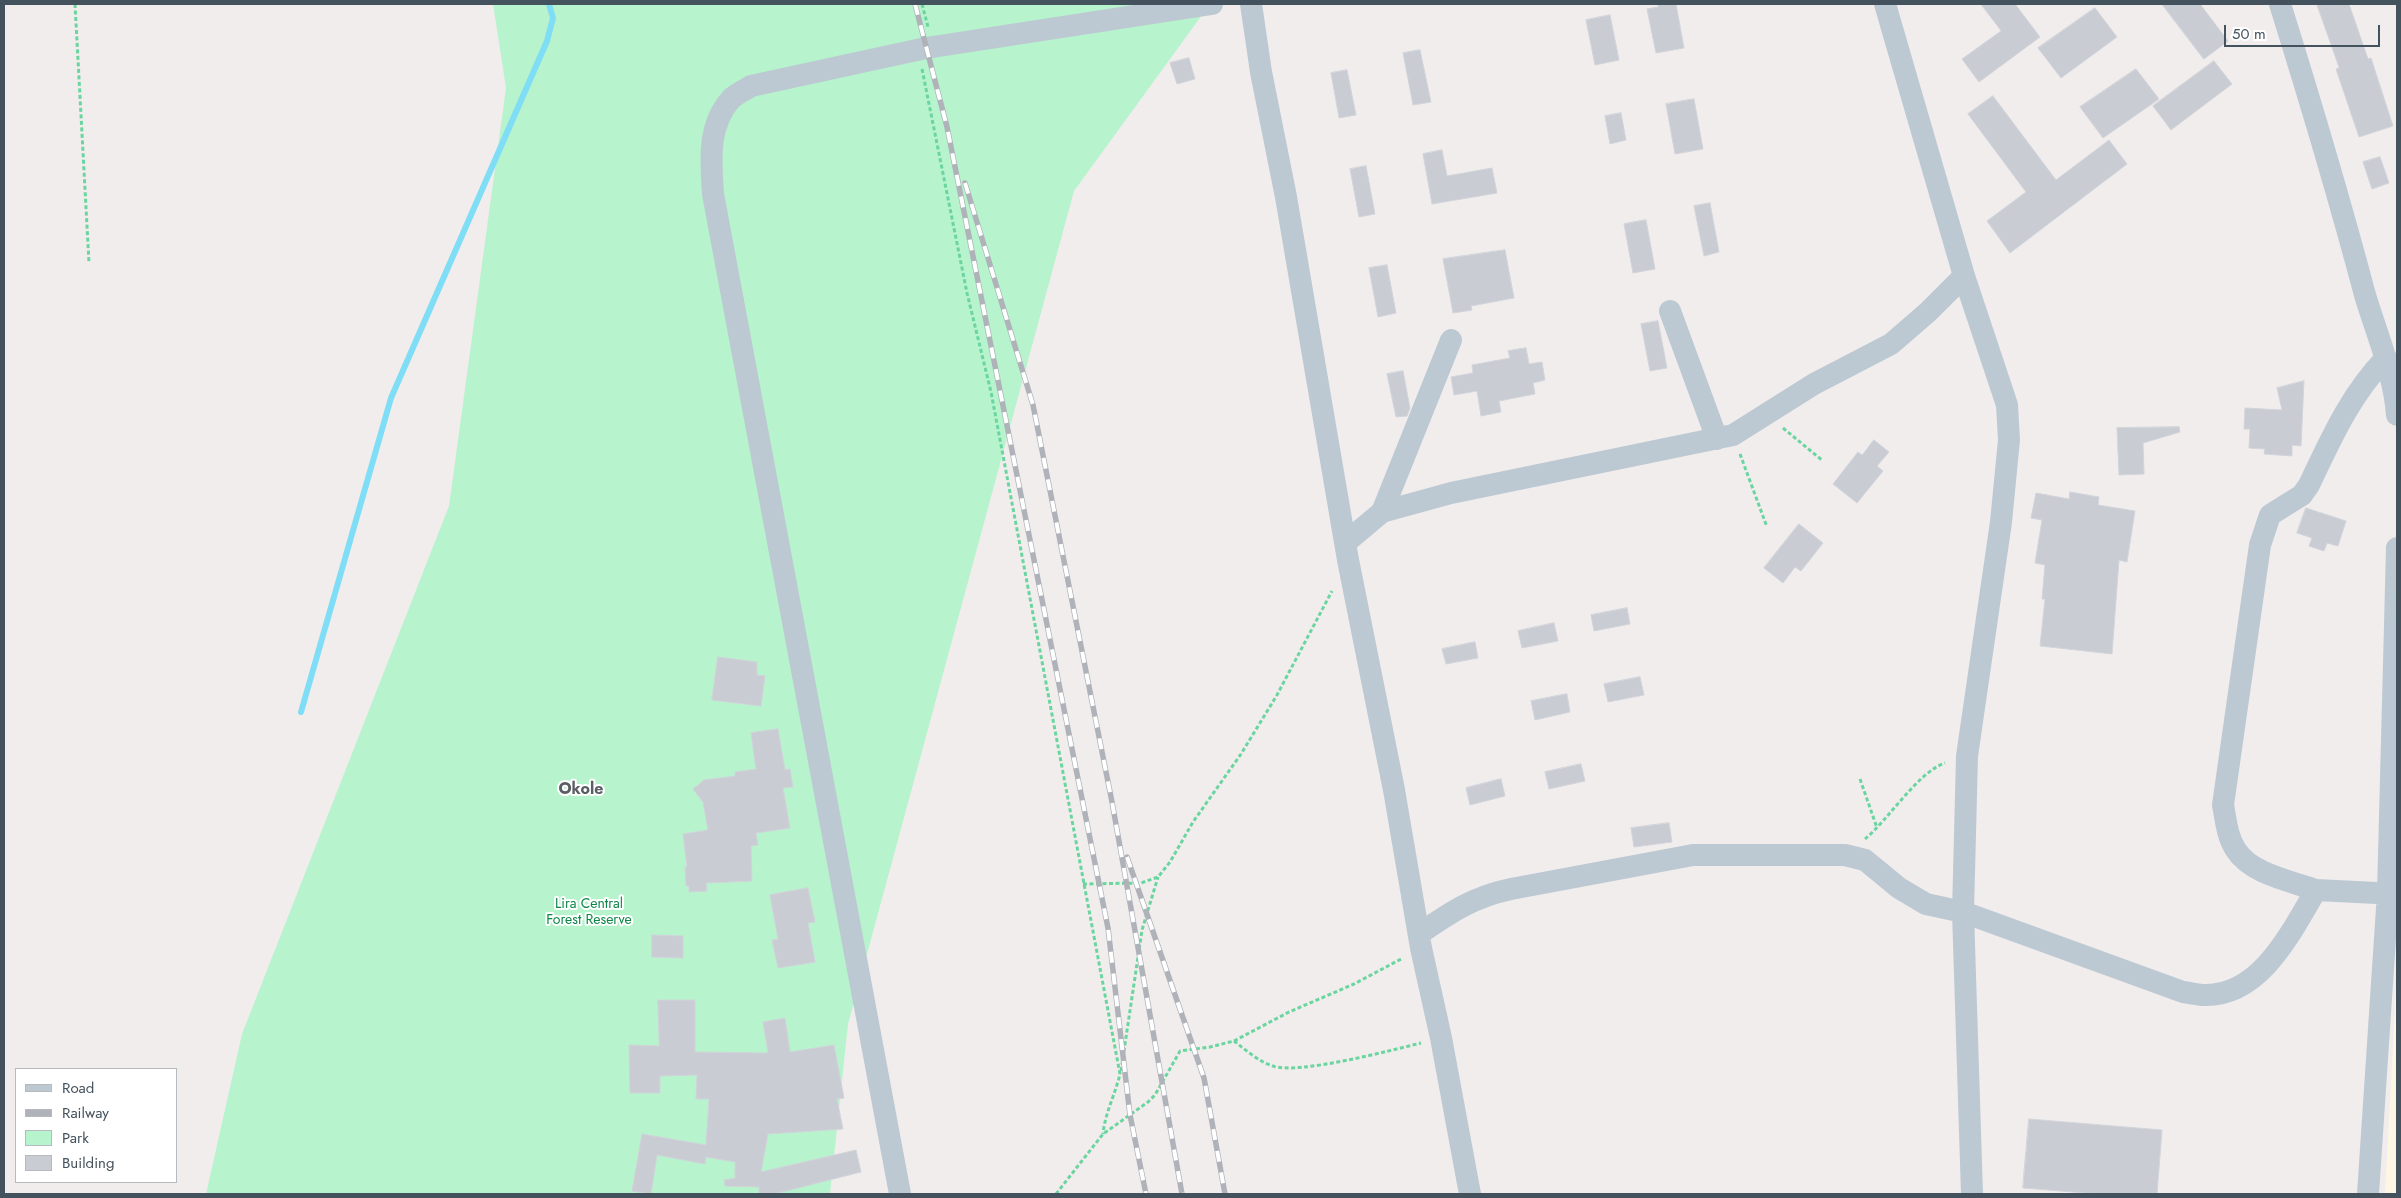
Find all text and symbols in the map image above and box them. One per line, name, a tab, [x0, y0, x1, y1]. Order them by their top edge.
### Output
scale bar	[2226, 15, 2382, 47]
text: 50 m	[2232, 23, 2266, 45]
district label: Okole	[558, 780, 604, 800]
park label: Lira Central Forest Reserve	[546, 897, 632, 930]
legend	[15, 1068, 178, 1183]
text: Road	[62, 1077, 94, 1099]
text: Railway	[62, 1102, 109, 1124]
text: Park	[62, 1127, 89, 1149]
text: Building	[62, 1152, 114, 1174]

